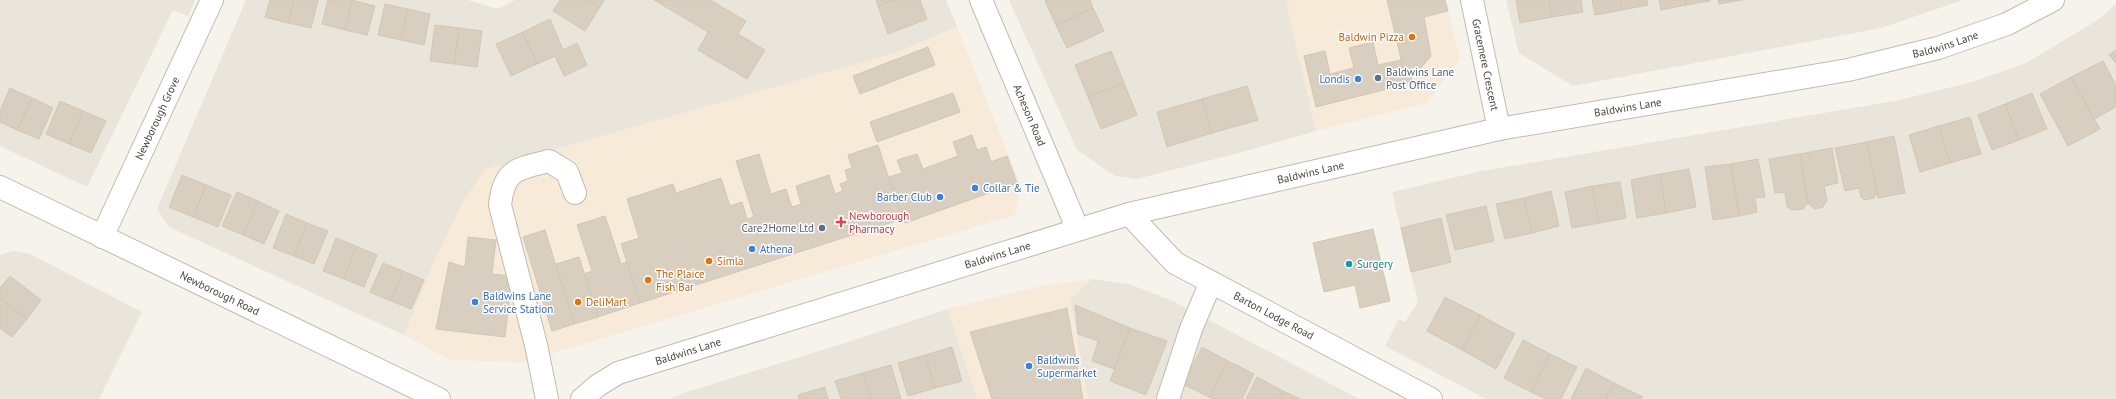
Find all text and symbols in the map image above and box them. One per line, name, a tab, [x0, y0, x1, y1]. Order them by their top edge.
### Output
street label: Gracemere Crescent	[1469, 18, 1502, 112]
street label: Baldwins Lane	[1911, 27, 1981, 61]
place label: Baldwin Pizza	[1339, 30, 1404, 44]
marker: Baldwin Pizza	[1407, 32, 1417, 42]
place label: Baldwins Lane Post Office	[1386, 65, 1455, 92]
place label: Londis	[1320, 72, 1350, 86]
marker: Baldwins Lane Post Office	[1373, 73, 1383, 83]
street label: Newborough Grove	[132, 74, 183, 162]
marker: Londis	[1353, 74, 1363, 84]
street label: Acheson Road	[1010, 82, 1049, 148]
street label: Baldwins Lane	[1593, 95, 1663, 120]
street label: Baldwins Lane	[1276, 158, 1346, 187]
place label: Collar & Tie	[983, 181, 1040, 195]
marker: Collar & Tie	[970, 183, 980, 193]
place label: Barber Club	[877, 190, 932, 204]
marker: Barber Club	[935, 192, 945, 202]
place label: Newborough Pharmacy	[849, 209, 909, 236]
marker: Newborough Pharmacy	[836, 217, 846, 227]
place label: Care2Home Ltd	[742, 221, 814, 235]
marker: Care2Home Ltd	[817, 223, 827, 233]
street label: Baldwins Lane	[963, 238, 1033, 272]
place label: Athena	[760, 242, 793, 256]
marker: Athena	[747, 244, 757, 254]
place label: Simla	[717, 254, 743, 268]
marker: Simla	[704, 256, 714, 266]
place label: Surgery	[1357, 257, 1394, 271]
marker: Surgery	[1344, 259, 1354, 269]
place label: The Plaice Fish Bar	[656, 267, 705, 294]
street label: Newborough Road	[178, 268, 262, 318]
marker: The Plaice Fish Bar	[643, 275, 653, 285]
street label: Barton Lodge Road	[1231, 288, 1316, 343]
place label: Baldwins Lane Service Station	[483, 289, 553, 316]
place label: DeliMart	[586, 295, 627, 309]
marker: Baldwins Lane Service Station	[470, 297, 480, 307]
marker: DeliMart	[573, 297, 583, 307]
street label: Baldwins Lane	[653, 334, 723, 368]
place label: Baldwins Supermarket	[1037, 353, 1097, 380]
marker: Baldwins Supermarket	[1024, 361, 1034, 371]

